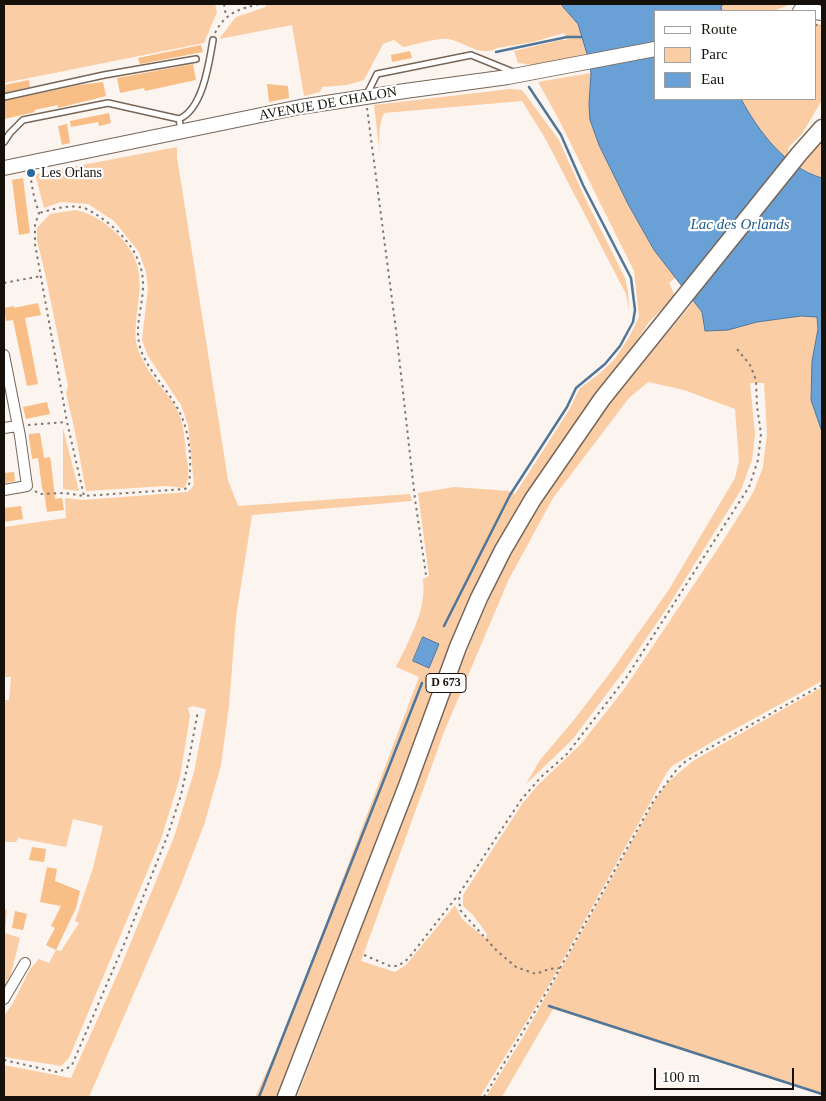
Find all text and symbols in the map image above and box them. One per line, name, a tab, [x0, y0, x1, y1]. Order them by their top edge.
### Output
legend	[654, 10, 816, 100]
text: Route	[701, 21, 737, 37]
text: Parc	[701, 46, 728, 62]
text: Eau	[701, 71, 724, 87]
street label: AVENUE DE CHALON	[258, 84, 398, 124]
place label: Les Orlans	[41, 165, 102, 181]
marker: Les Orlans	[25, 167, 37, 179]
water label: Lac des Orlands	[690, 216, 790, 234]
road number: D 673	[426, 674, 466, 692]
scale bar	[656, 1058, 796, 1090]
text: 100 m	[662, 1069, 700, 1085]

